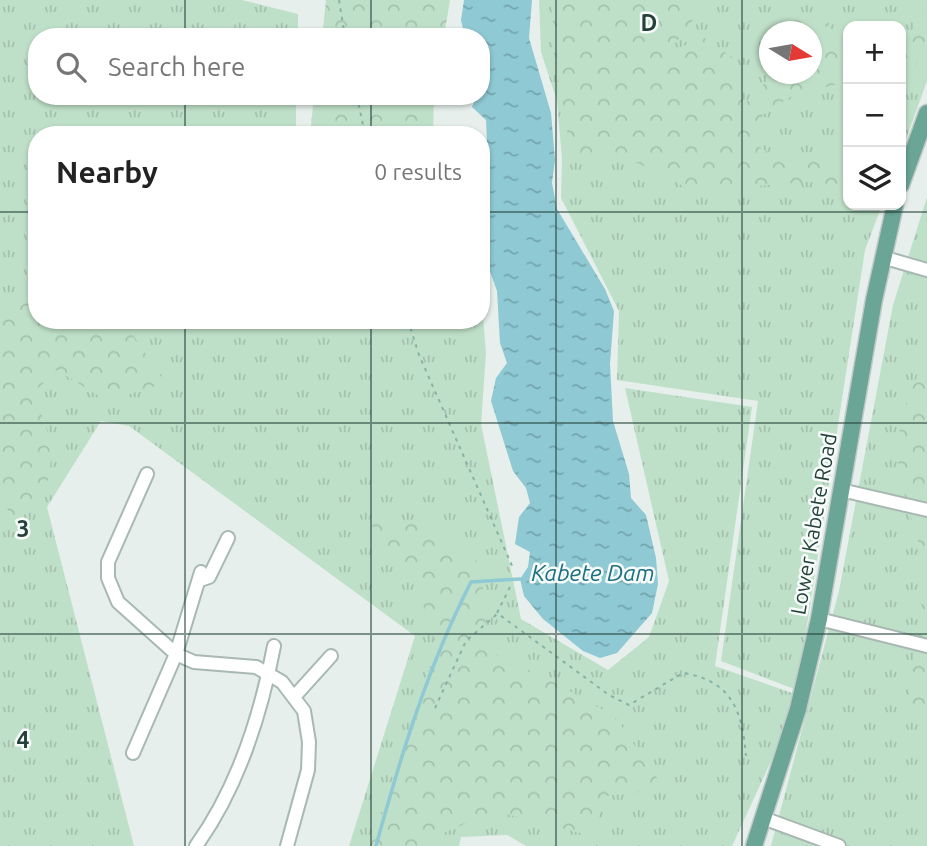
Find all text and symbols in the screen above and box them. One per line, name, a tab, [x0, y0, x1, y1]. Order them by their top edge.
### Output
text: D	[641, 10, 657, 35]
north arrow	[759, 21, 822, 84]
map controls	[843, 21, 906, 210]
button: +	[843, 21, 906, 84]
search box	[28, 28, 490, 105]
icon: search	[52, 48, 90, 86]
text: Search here	[108, 52, 245, 81]
button: −	[843, 84, 906, 147]
button: layers	[843, 147, 906, 210]
text: Nearby	[56, 155, 158, 189]
text: 0 results	[374, 159, 462, 184]
street label: Lower Kabete Road	[785, 431, 841, 617]
text: 3	[17, 516, 29, 541]
water label: Kabete Dam	[531, 560, 655, 585]
text: 4	[17, 727, 30, 752]

